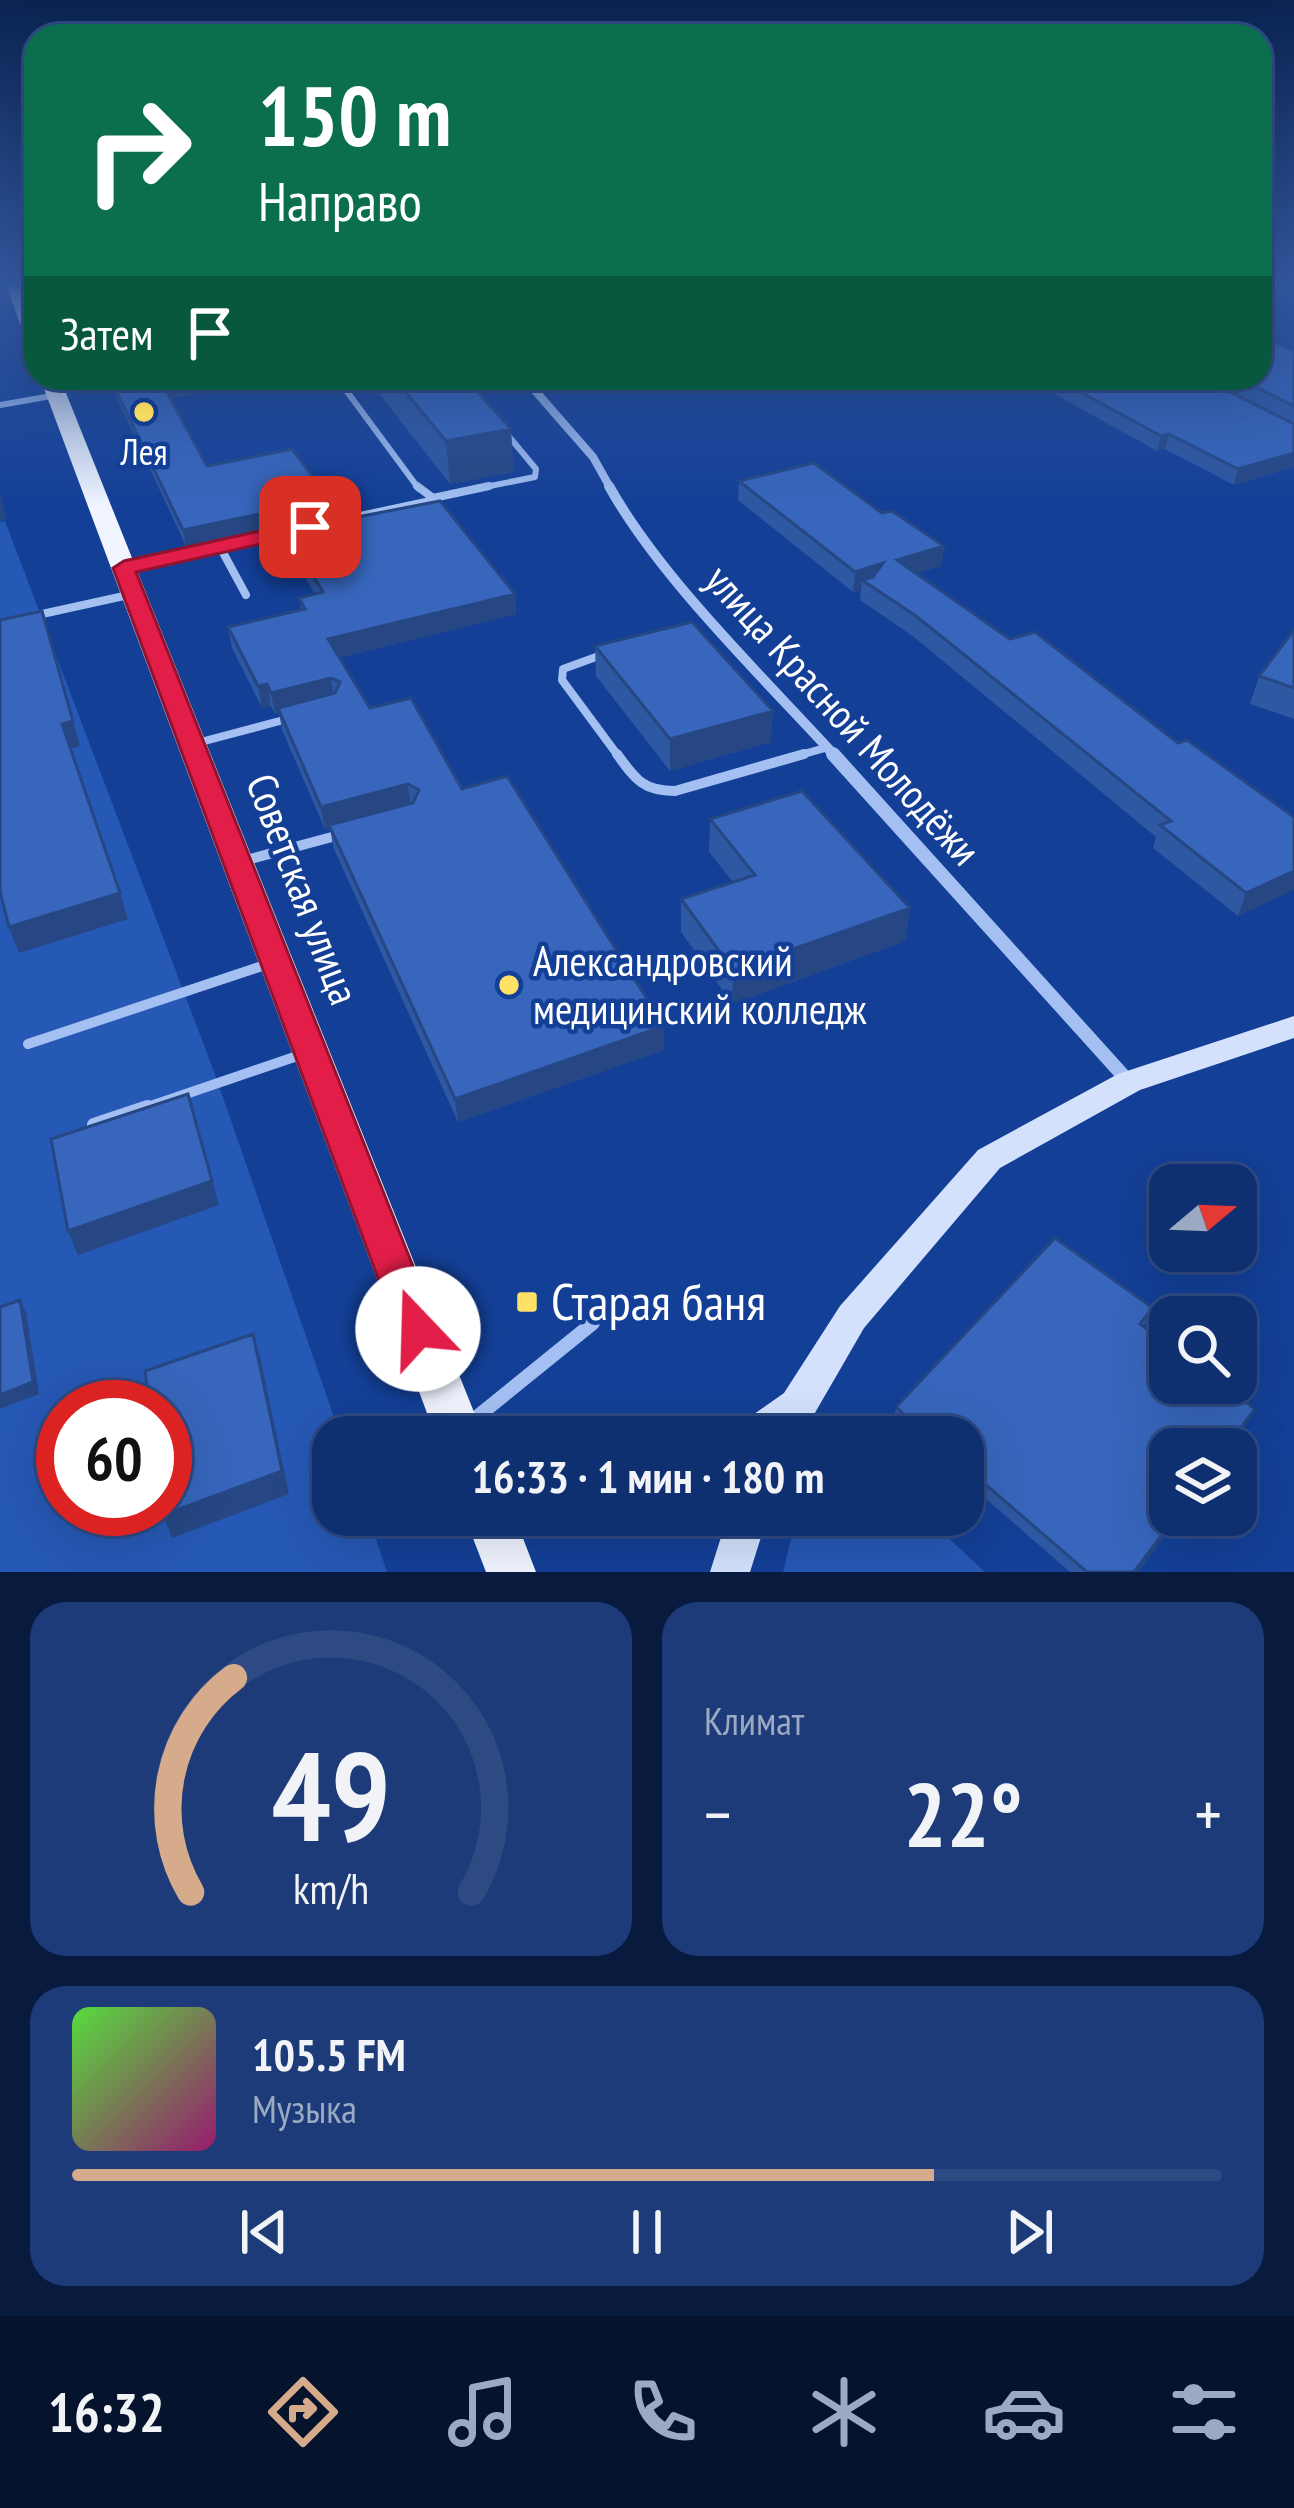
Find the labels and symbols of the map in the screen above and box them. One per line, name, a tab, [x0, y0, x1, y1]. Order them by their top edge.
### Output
marker: Лея	[131, 399, 157, 425]
place label: Лея	[120, 428, 167, 475]
pin	[259, 476, 361, 578]
street label: улица Красной Молодёжи	[694, 553, 993, 877]
street label: Советская улица	[234, 766, 373, 1012]
place label: Александровский медицинский колледж	[533, 933, 867, 1036]
marker: Александровский медицинский колледж	[496, 972, 522, 998]
north arrow	[1149, 1164, 1257, 1272]
position arrow	[355, 1266, 481, 1392]
place label: Старая баня	[551, 1268, 766, 1334]
marker: Старая баня	[514, 1289, 540, 1315]
speed limit sign: 60	[36, 1380, 192, 1536]

